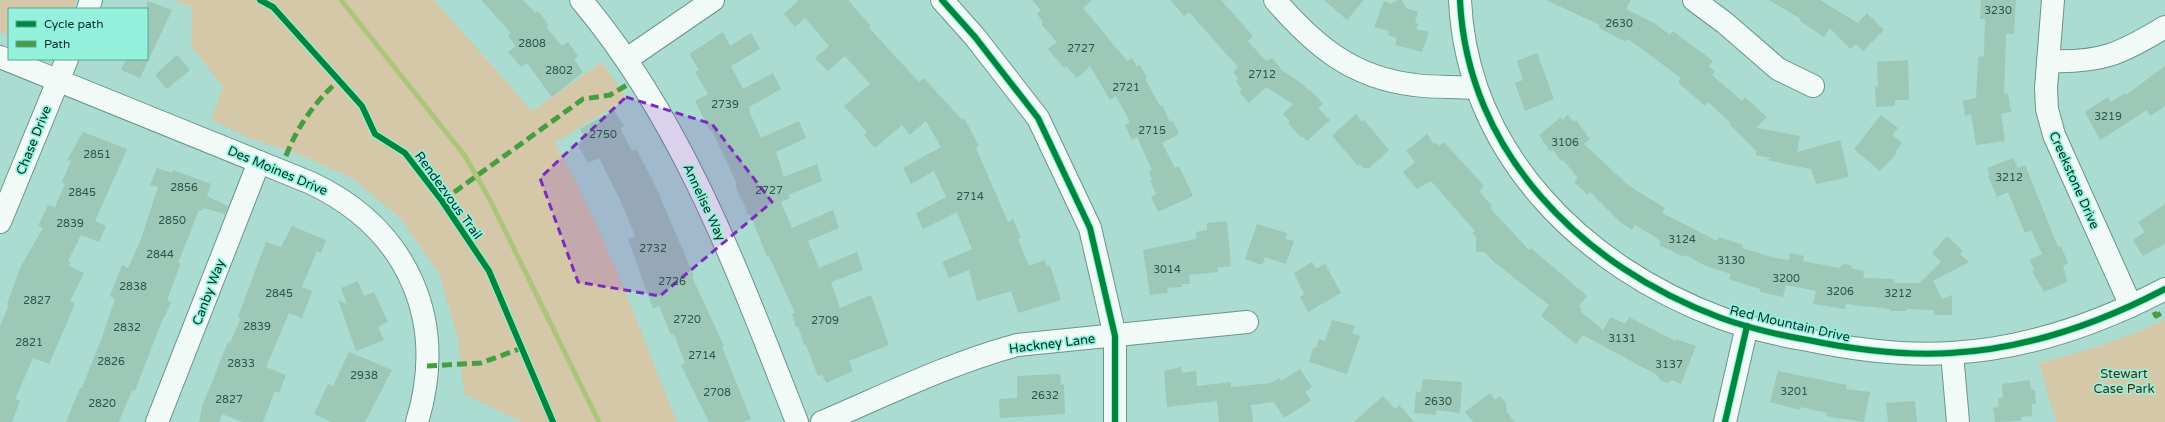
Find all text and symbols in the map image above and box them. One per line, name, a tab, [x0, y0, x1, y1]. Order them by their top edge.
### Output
house number: 3230	[1984, 4, 2012, 17]
legend	[8, 8, 148, 60]
text: Cycle path	[44, 17, 103, 31]
house number: 2630	[1605, 17, 1633, 30]
text: Path	[44, 37, 70, 51]
house number: 2808	[518, 37, 546, 50]
house number: 2727	[1067, 42, 1095, 55]
house number: 2802	[545, 64, 573, 77]
house number: 2712	[1248, 68, 1276, 81]
house number: 2721	[1112, 81, 1140, 94]
house number: 2739	[711, 98, 739, 111]
street label: Chase Drive	[13, 103, 55, 177]
house number: 3219	[2094, 110, 2122, 123]
house number: 2715	[1138, 124, 1166, 137]
house number: 2750	[589, 128, 617, 141]
street label: Creekstone Drive	[2045, 129, 2103, 232]
house number: 3106	[1551, 136, 1579, 149]
street label: Des Moines Drive	[225, 143, 330, 199]
house number: 2851	[83, 148, 111, 161]
street label: Rendezvous Trail	[411, 149, 485, 243]
street label: Annelise Way	[679, 161, 729, 243]
house number: 3212	[1995, 171, 2023, 184]
house number: 2856	[170, 181, 198, 194]
house number: 2727	[755, 184, 783, 197]
house number: 2845	[68, 186, 96, 199]
house number: 2714	[956, 190, 984, 203]
house number: 2850	[158, 214, 186, 227]
house number: 2839	[56, 217, 84, 230]
house number: 3124	[1668, 233, 1696, 246]
house number: 2732	[639, 242, 667, 255]
house number: 2844	[146, 248, 174, 261]
house number: 3130	[1717, 254, 1745, 267]
street label: Canby Way	[189, 257, 229, 328]
house number: 3014	[1153, 263, 1181, 276]
house number: 3200	[1772, 272, 1800, 285]
house number: 2726	[658, 275, 686, 288]
house number: 2838	[119, 280, 147, 293]
house number: 3206	[1826, 285, 1854, 298]
house number: 2845	[265, 287, 293, 300]
house number: 3212	[1884, 287, 1912, 300]
house number: 2827	[23, 294, 51, 307]
street label: Red Mountain Drive	[1728, 302, 1851, 346]
house number: 2720	[673, 313, 701, 326]
house number: 2709	[811, 314, 839, 327]
house number: 2839	[243, 320, 271, 333]
house number: 2832	[113, 321, 141, 334]
street label: Hackney Lane	[1008, 331, 1096, 357]
house number: 3131	[1608, 332, 1636, 345]
house number: 2821	[15, 336, 43, 349]
house number: 2714	[688, 349, 716, 362]
house number: 2826	[97, 355, 125, 368]
house number: 2833	[227, 357, 255, 370]
house number: 3137	[1655, 358, 1683, 371]
park label: Stewart Case Park	[2093, 366, 2155, 397]
house number: 2938	[350, 369, 378, 382]
house number: 3201	[1780, 385, 1808, 398]
house number: 2708	[703, 386, 731, 399]
house number: 2632	[1031, 389, 1059, 402]
house number: 2827	[215, 393, 243, 406]
house number: 2630	[1424, 395, 1452, 408]
house number: 2820	[88, 397, 116, 410]

